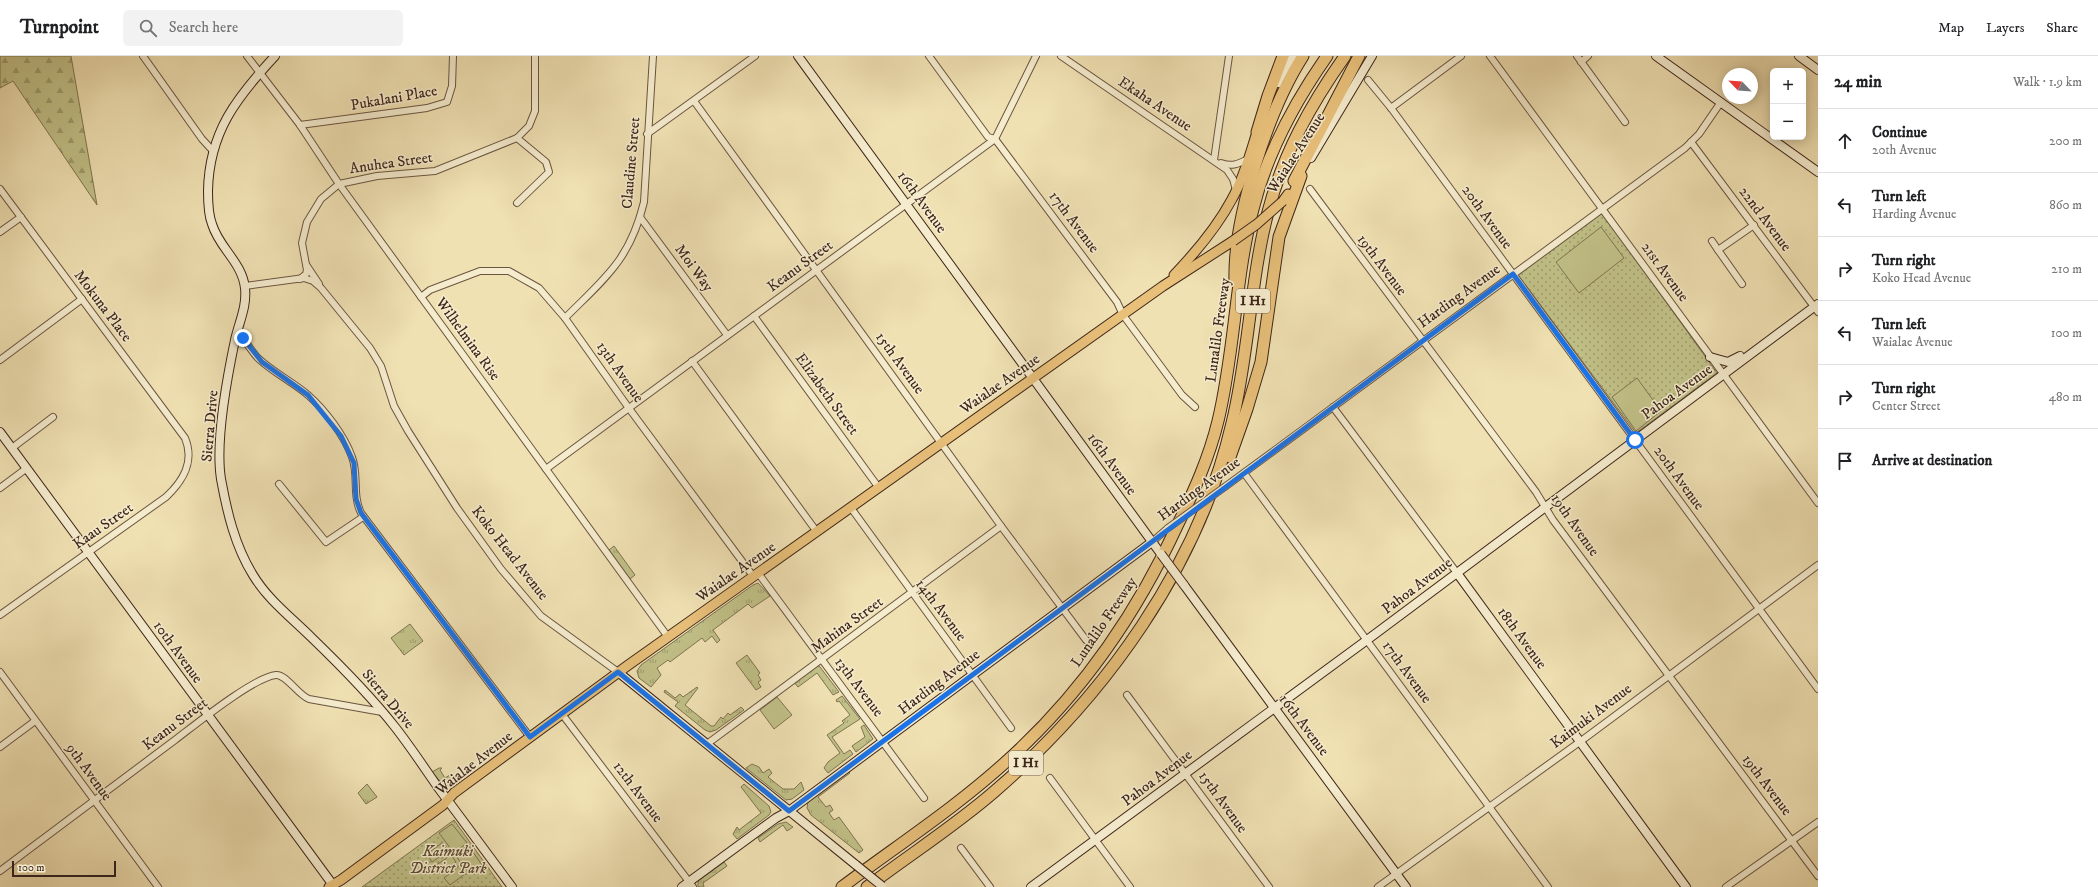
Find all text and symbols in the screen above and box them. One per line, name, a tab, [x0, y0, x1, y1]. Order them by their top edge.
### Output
search box	[123, 10, 403, 46]
text: Turnpoint	[20, 16, 99, 39]
icon: search	[137, 17, 159, 39]
text: Search here	[169, 18, 238, 37]
text: Map	[1938, 19, 1964, 37]
text: Layers	[1986, 19, 2024, 37]
text: Share	[2046, 19, 2078, 37]
north arrow	[1722, 68, 1758, 104]
map controls	[1770, 68, 1806, 140]
button: +	[1770, 68, 1806, 104]
text: 24 min	[1834, 71, 1882, 93]
street label: Ekaha Avenue	[1114, 72, 1196, 136]
text: Walk · 1.9 km	[2013, 74, 2082, 90]
street label: Pukalani Place	[349, 81, 439, 115]
button: −	[1770, 104, 1806, 140]
street label: Waialae Avenue	[1262, 109, 1329, 198]
street label: Claudine Street	[618, 116, 644, 210]
text: Continue	[1872, 123, 1927, 142]
icon: ahead	[1834, 130, 1856, 152]
text: 200 m	[2049, 133, 2082, 149]
text: 20th Avenue	[1872, 142, 1937, 158]
street label: Anuhea Street	[348, 148, 434, 178]
street label: 16th Avenue	[893, 167, 951, 237]
street label: 20th Avenue	[1457, 181, 1517, 253]
street label: 22nd Avenue	[1734, 183, 1796, 255]
street label: 17th Avenue	[1045, 187, 1103, 257]
text: Turn left	[1872, 187, 1926, 206]
icon: left	[1834, 194, 1856, 216]
text: 860 m	[2049, 197, 2082, 213]
text: Harding Avenue	[1872, 206, 1956, 222]
street label: 19th Avenue	[1353, 230, 1411, 300]
street label: Keanu Street	[763, 236, 837, 296]
street label: 21st Avenue	[1637, 238, 1693, 306]
street label: Moi Way	[670, 241, 718, 296]
text: Turn right	[1872, 251, 1935, 270]
icon: right	[1834, 258, 1856, 280]
street label: Harding Avenue	[1414, 260, 1504, 332]
text: 210 m	[2051, 261, 2082, 277]
street label: Mokuna Place	[70, 266, 136, 346]
text: Koko Head Avenue	[1872, 270, 1971, 286]
street label: Lunalilo Freeway	[1201, 276, 1235, 383]
road number: I H1	[1236, 289, 1270, 313]
street label: Wilhelmina Rise	[431, 293, 505, 384]
text: Turn left	[1872, 315, 1926, 334]
icon: left	[1834, 322, 1856, 344]
text: 100 m	[2051, 325, 2082, 341]
street label: 15th Avenue	[871, 328, 929, 398]
route end	[234, 329, 252, 347]
text: Waialae Avenue	[1872, 334, 1953, 350]
street label: 13th Avenue	[592, 338, 648, 406]
street label: Elizabeth Street	[791, 349, 863, 439]
street label: Waialae Avenue	[956, 350, 1044, 419]
street label: Pahoa Avenue	[1638, 360, 1716, 424]
text: Turn right	[1872, 379, 1935, 398]
icon: right	[1834, 386, 1856, 408]
street label: Sierra Drive	[197, 389, 223, 463]
text: 480 m	[2048, 389, 2082, 405]
text: Center Street	[1872, 398, 1941, 414]
street label: 16th Avenue	[1083, 429, 1141, 499]
route start	[1626, 431, 1644, 449]
street label: 20th Avenue	[1649, 442, 1709, 514]
icon: arrive	[1834, 450, 1856, 472]
text: Arrive at destination	[1872, 451, 1992, 470]
street label: Harding Avenue	[1154, 453, 1244, 525]
street label: 19th Avenue	[1547, 490, 1603, 560]
street label: Kaau Street	[69, 498, 137, 554]
street label: Koko Head Avenue	[467, 502, 553, 604]
street label: Waialae Avenue	[692, 538, 780, 607]
street label: Pahoa Avenue	[1378, 553, 1456, 619]
street label: Lunalilo Freeway	[1067, 572, 1142, 671]
street label: 14th Avenue	[911, 575, 971, 645]
street label: Mahina Street	[807, 592, 887, 658]
street label: 18th Avenue	[1493, 603, 1551, 673]
street label: 10th Avenue	[149, 617, 207, 687]
street label: 17th Avenue	[1378, 637, 1436, 707]
street label: Harding Avenue	[894, 645, 984, 719]
street label: 13th Avenue	[830, 653, 888, 721]
street label: Sierra Drive	[358, 665, 418, 733]
street label: Kaimuki Avenue	[1547, 679, 1635, 753]
street label: 16th Avenue	[1275, 690, 1333, 760]
street label: Keanu Street	[139, 693, 211, 755]
street label: Waialae Avenue	[431, 727, 516, 800]
street label: 9th Avenue	[61, 739, 116, 805]
street label: Pahoa Avenue	[1118, 745, 1196, 811]
street label: 19th Avenue	[1738, 750, 1796, 820]
road number: I H1	[1009, 751, 1043, 775]
street label: 12th Avenue	[609, 758, 667, 826]
street label: 15th Avenue	[1194, 767, 1252, 837]
park label: Kaimuki District Park	[409, 842, 487, 878]
scale bar	[12, 859, 116, 878]
text: 100 m	[18, 861, 44, 875]

